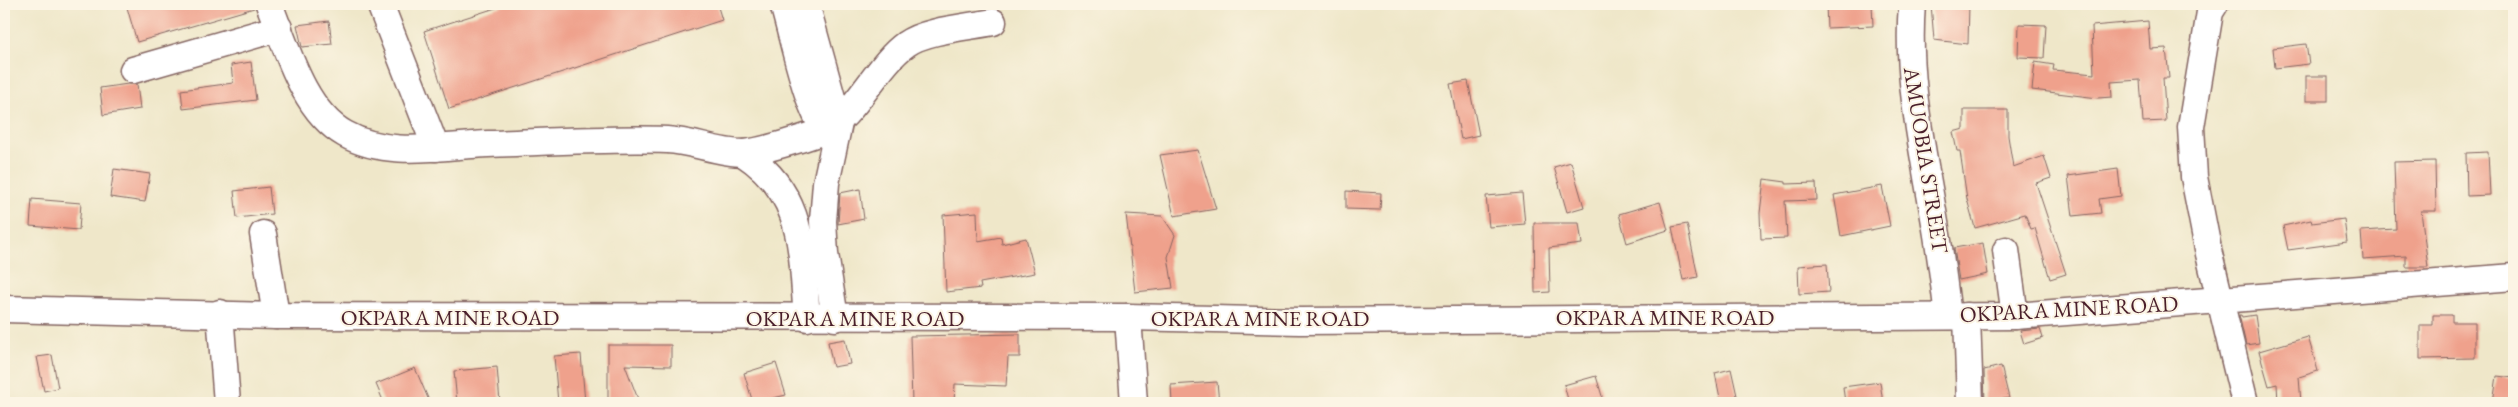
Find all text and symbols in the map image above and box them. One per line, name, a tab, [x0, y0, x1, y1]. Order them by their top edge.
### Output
street label: AMUOBIA STREET	[1897, 64, 1955, 256]
street label: OKPARA MINE ROAD	[1959, 289, 2179, 329]
street label: OKPARA MINE ROAD	[341, 303, 559, 332]
street label: OKPARA MINE ROAD	[1556, 303, 1774, 332]
street label: OKPARA MINE ROAD	[746, 304, 964, 333]
street label: OKPARA MINE ROAD	[1151, 304, 1369, 333]

